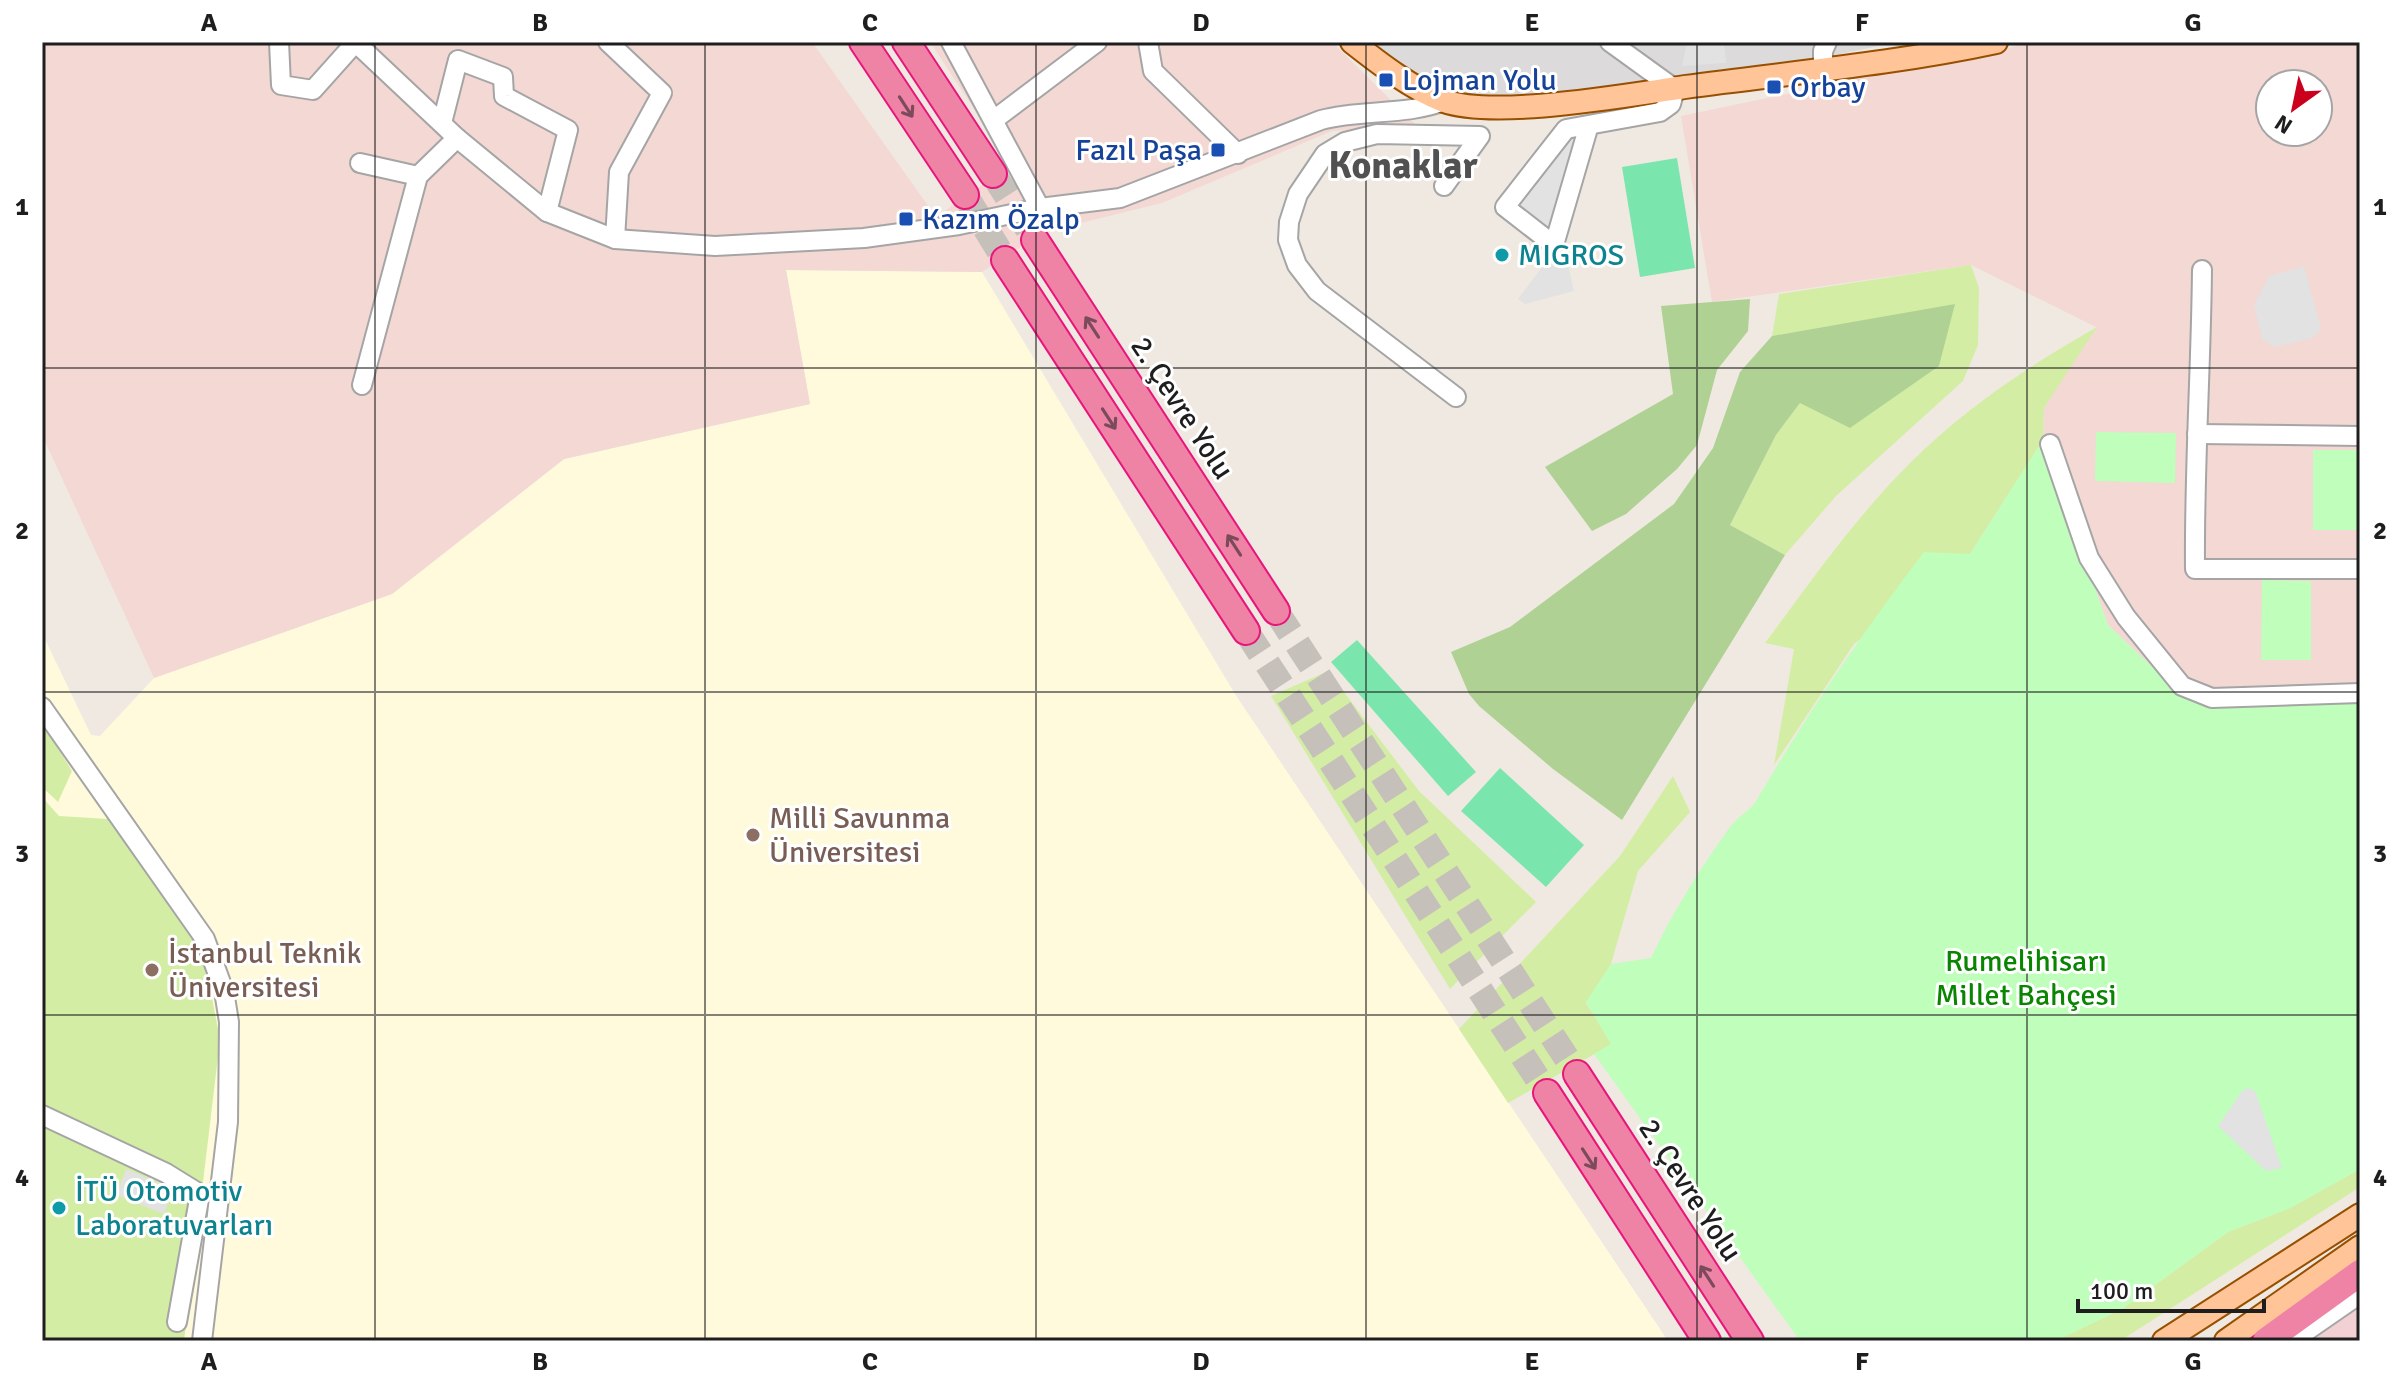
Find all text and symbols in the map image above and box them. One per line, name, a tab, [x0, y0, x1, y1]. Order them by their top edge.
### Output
text: A	[201, 7, 218, 39]
text: B	[532, 7, 548, 39]
text: C	[862, 7, 878, 39]
text: D	[1192, 7, 1210, 39]
text: E	[1525, 7, 1539, 39]
text: F	[1855, 7, 1869, 39]
text: G	[2184, 7, 2202, 39]
place label: Lojman Yolu	[1402, 62, 1557, 99]
north arrow	[2254, 68, 2334, 148]
place label: Orbay	[1790, 69, 1865, 106]
marker: Lojman Yolu	[1377, 71, 1395, 89]
marker: Orbay	[1765, 78, 1783, 96]
one-way arrow	[898, 95, 914, 118]
text: N	[2270, 109, 2297, 140]
place label: Fazıl Paşa	[1075, 132, 1202, 169]
marker: Fazıl Paşa	[1209, 141, 1227, 159]
district label: Konaklar	[1328, 142, 1479, 189]
text: 1	[15, 191, 29, 223]
text: 1	[2373, 191, 2387, 223]
place label: Kazım Özalp	[922, 201, 1080, 238]
marker: Kazım Özalp	[897, 210, 915, 228]
place label: MIGROS	[1518, 237, 1624, 274]
marker: MIGROS	[1493, 246, 1511, 264]
one-way arrow	[1083, 317, 1100, 339]
street label: 2. Çevre Yolu	[1122, 330, 1242, 486]
one-way arrow	[1101, 407, 1117, 429]
text: 2	[15, 515, 29, 547]
text: 2	[2373, 515, 2387, 547]
one-way arrow	[1225, 534, 1241, 557]
place label: Milli Savunma Üniversitesi	[769, 800, 950, 871]
marker: Milli Savunma Üniversitesi	[744, 826, 762, 844]
text: 3	[15, 838, 29, 870]
text: 3	[2373, 838, 2387, 870]
place label: İstanbul Teknik Üniversitesi	[168, 935, 362, 1006]
park label: Rumelihisarı Millet Bahçesi	[1935, 943, 2117, 1014]
marker: İstanbul Teknik Üniversitesi	[143, 961, 161, 979]
street label: 2. Çevre Yolu	[1630, 1112, 1750, 1268]
one-way arrow	[1581, 1147, 1597, 1169]
text: 4	[15, 1162, 29, 1194]
text: 4	[2373, 1162, 2387, 1194]
place label: İTÜ Otomotiv Laboratuvarları	[75, 1173, 273, 1244]
marker: İTÜ Otomotiv Laboratuvarları	[50, 1199, 68, 1217]
scale bar	[2078, 1263, 2264, 1313]
one-way arrow	[1699, 1265, 1716, 1287]
text: 100 m	[2090, 1276, 2153, 1306]
text: A	[201, 1346, 218, 1378]
text: B	[532, 1346, 548, 1378]
text: C	[862, 1346, 878, 1378]
text: D	[1192, 1346, 1210, 1378]
text: E	[1525, 1346, 1539, 1378]
text: F	[1855, 1346, 1869, 1378]
text: G	[2184, 1346, 2202, 1378]

